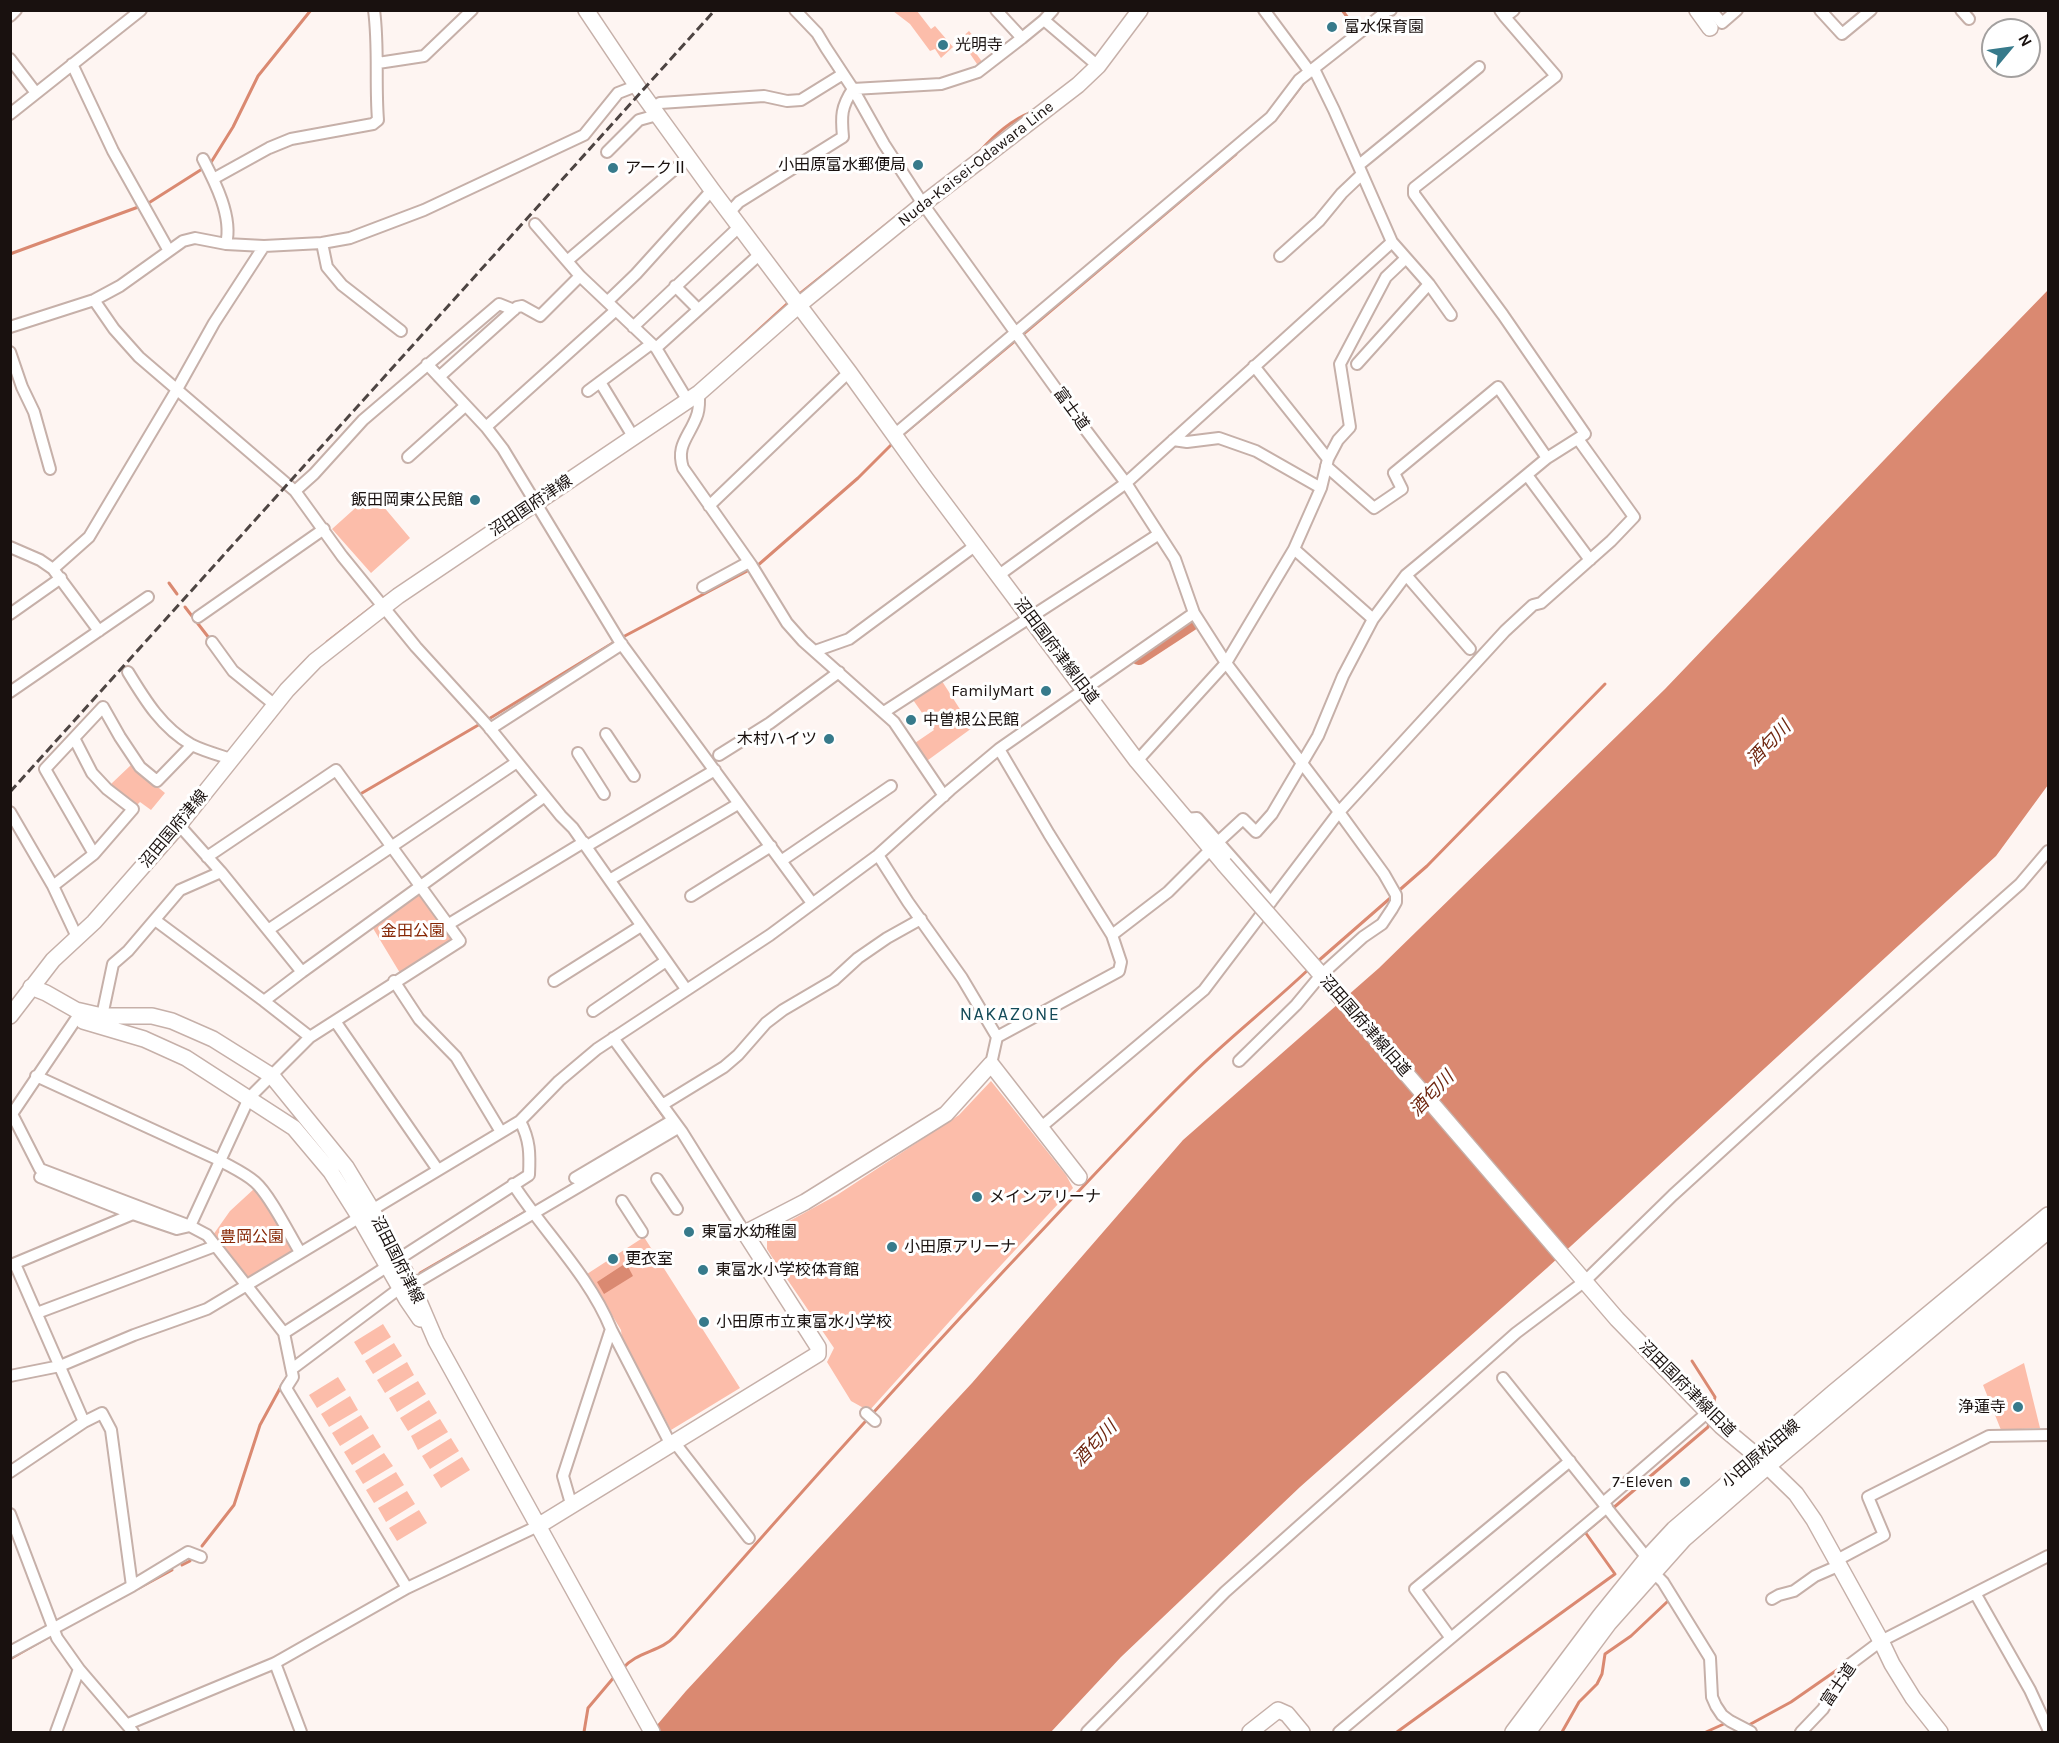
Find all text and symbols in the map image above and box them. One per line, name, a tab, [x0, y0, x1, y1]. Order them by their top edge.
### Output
place label: 富水保育園	[1344, 17, 1424, 37]
north arrow	[1981, 18, 2041, 78]
marker: 富水保育園	[1325, 20, 1339, 34]
text: N	[2014, 30, 2037, 50]
place label: 光明寺	[955, 35, 1003, 55]
marker: 光明寺	[936, 38, 950, 52]
street label: Nuda-Kaisei-Odawara Line	[894, 97, 1058, 231]
place label: 小田原富水郵便局	[778, 155, 906, 175]
place label: アークⅡ	[625, 158, 688, 178]
marker: 小田原富水郵便局	[911, 158, 925, 172]
marker: アークⅡ	[606, 161, 620, 175]
street label: 富士道	[1049, 384, 1093, 434]
street label: 沼田国府津線	[486, 471, 576, 541]
place label: 飯田岡東公民館	[351, 490, 463, 510]
marker: 飯田岡東公民館	[468, 493, 482, 507]
street label: 沼田国府津線旧道	[1010, 594, 1102, 708]
place label: FamilyMart	[951, 681, 1034, 701]
marker: FamilyMart	[1039, 684, 1053, 698]
place label: 中曽根公民館	[923, 710, 1019, 730]
marker: 中曽根公民館	[904, 713, 918, 727]
water label: 酒匂川	[1742, 717, 1796, 771]
place label: 木村ハイツ	[737, 729, 817, 749]
marker: 木村ハイツ	[822, 732, 836, 746]
street label: 沼田国府津線	[136, 786, 212, 872]
park label: 金田公園	[381, 921, 445, 941]
street label: 沼田国府津線旧道	[1316, 971, 1414, 1081]
district label: NAKAZONE	[960, 1004, 1060, 1026]
water label: 酒匂川	[1405, 1067, 1459, 1121]
place label: メインアリーナ	[989, 1187, 1101, 1207]
marker: メインアリーナ	[970, 1190, 984, 1204]
street label: 沼田国府津線	[367, 1213, 427, 1307]
place label: 東富水幼稚園	[701, 1222, 797, 1242]
marker: 東富水幼稚園	[682, 1225, 696, 1239]
park label: 豊岡公園	[220, 1227, 284, 1247]
place label: 小田原アリーナ	[904, 1237, 1016, 1257]
marker: 小田原アリーナ	[885, 1240, 899, 1254]
place label: 更衣室	[625, 1249, 673, 1269]
marker: 更衣室	[606, 1252, 620, 1266]
place label: 東富水小学校体育館	[715, 1260, 859, 1280]
marker: 東富水小学校体育館	[696, 1263, 710, 1277]
place label: 小田原市立東富水小学校	[716, 1312, 892, 1332]
marker: 小田原市立東富水小学校	[697, 1315, 711, 1329]
street label: 沼田国府津線旧道	[1635, 1337, 1739, 1441]
place label: 浄蓮寺	[1958, 1397, 2006, 1417]
marker: 浄蓮寺	[2011, 1400, 2025, 1414]
street label: 小田原松田線	[1718, 1416, 1804, 1492]
water label: 酒匂川	[1068, 1417, 1122, 1471]
place label: 7-Eleven	[1612, 1472, 1673, 1492]
marker: 7-Eleven	[1678, 1475, 1692, 1489]
street label: 富士道	[1818, 1660, 1860, 1710]

